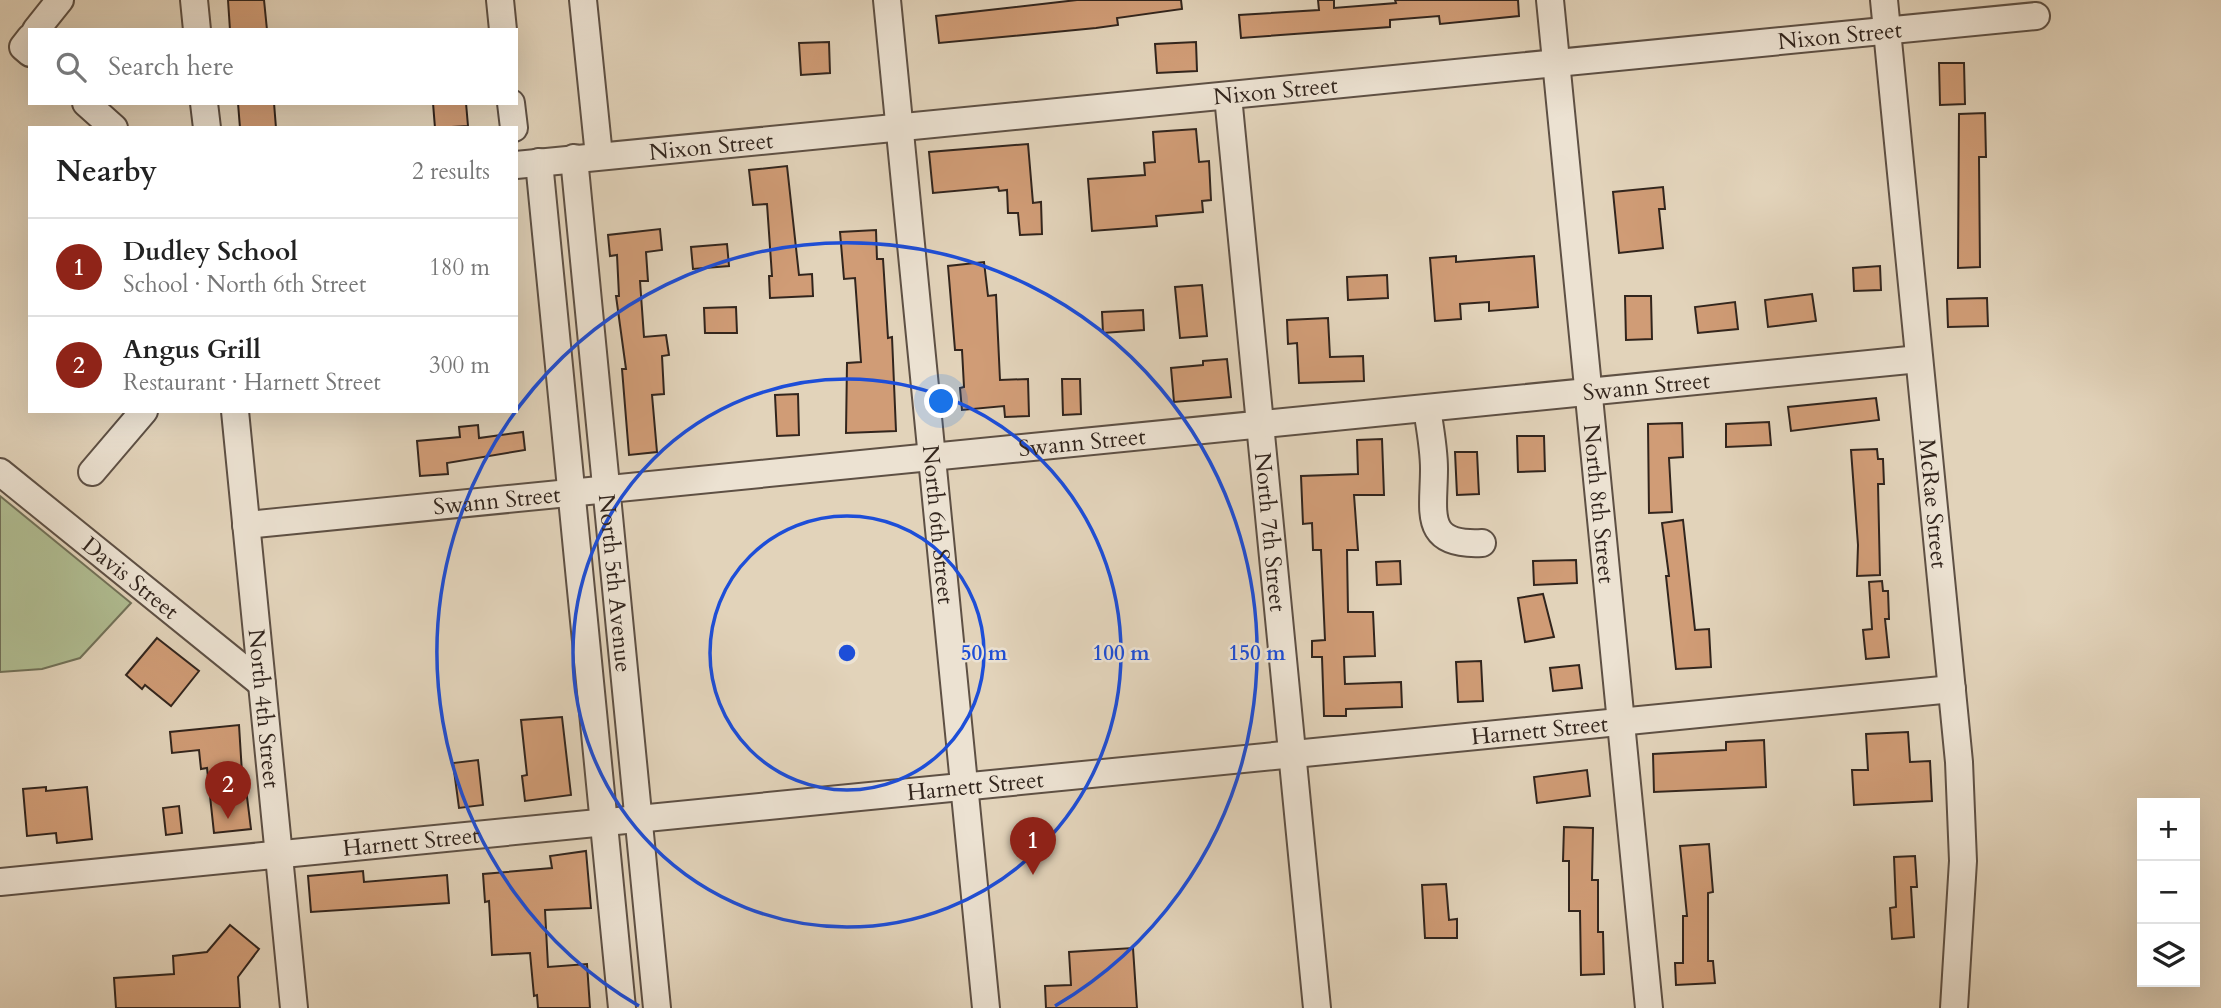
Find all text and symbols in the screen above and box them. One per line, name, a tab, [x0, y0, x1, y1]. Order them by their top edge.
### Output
street label: Nixon Street	[1776, 14, 1903, 57]
search box	[28, 28, 518, 105]
icon: search	[52, 48, 90, 86]
text: Search here	[108, 49, 234, 84]
street label: Nixon Street	[1212, 69, 1339, 112]
street label: Nixon Street	[648, 124, 775, 167]
text: Nearby	[56, 151, 157, 192]
text: 2 results	[412, 156, 490, 187]
text: Dudley School	[123, 234, 298, 269]
text: 1	[73, 252, 85, 283]
text: 180 m	[429, 252, 490, 283]
text: School · North 6th Street	[123, 269, 366, 300]
text: Angus Grill	[123, 332, 261, 367]
text: 2	[73, 350, 85, 381]
text: 300 m	[429, 350, 490, 381]
street label: Swann Street	[1581, 364, 1711, 408]
text: Restaurant · Harnett Street	[123, 367, 381, 398]
your location	[924, 384, 958, 418]
street label: Swann Street	[1017, 420, 1147, 464]
street label: North 8th Street	[1576, 423, 1623, 585]
street label: McRae Street	[1912, 437, 1955, 570]
street label: North 6th Street	[915, 443, 962, 606]
street label: North 7th Street	[1247, 451, 1294, 613]
street label: Swann Street	[432, 478, 562, 522]
street label: North 5th Avenue	[591, 492, 640, 674]
street label: Davis Street	[76, 529, 185, 626]
street label: North 4th Street	[241, 628, 288, 790]
text: 50 m	[961, 639, 1008, 668]
text: 100 m	[1092, 639, 1150, 668]
text: 150 m	[1228, 639, 1286, 668]
centre of rings	[835, 641, 859, 665]
street label: Harnett Street	[1470, 708, 1609, 752]
pin: 2	[205, 761, 251, 819]
street label: Harnett Street	[905, 763, 1045, 808]
map controls	[2137, 798, 2200, 987]
button: +	[2137, 798, 2200, 861]
pin: 1	[1010, 817, 1056, 875]
street label: Harnett Street	[341, 819, 481, 864]
button: −	[2137, 861, 2200, 924]
button: layers	[2137, 924, 2200, 987]

